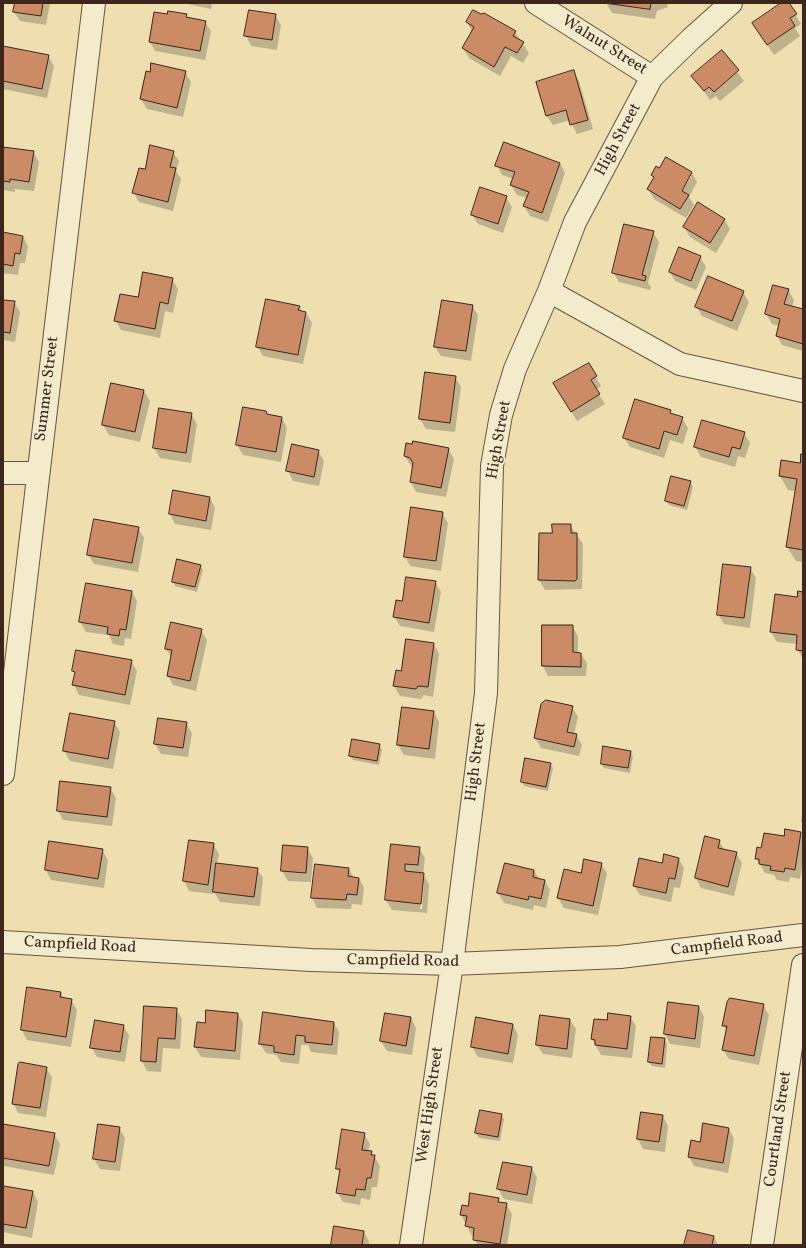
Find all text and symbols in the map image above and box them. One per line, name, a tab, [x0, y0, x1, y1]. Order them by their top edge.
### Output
street label: Walnut Street	[558, 12, 650, 80]
street label: High Street	[592, 100, 646, 180]
street label: Summer Street	[32, 335, 64, 443]
street label: High Street	[484, 399, 516, 481]
street label: High Street	[463, 721, 491, 803]
street label: Campfield Road	[670, 929, 784, 961]
street label: Campfield Road	[23, 933, 137, 959]
street label: Campfield Road	[347, 951, 459, 973]
street label: West High Street	[413, 1045, 449, 1165]
street label: Courtland Street	[761, 1070, 797, 1188]

